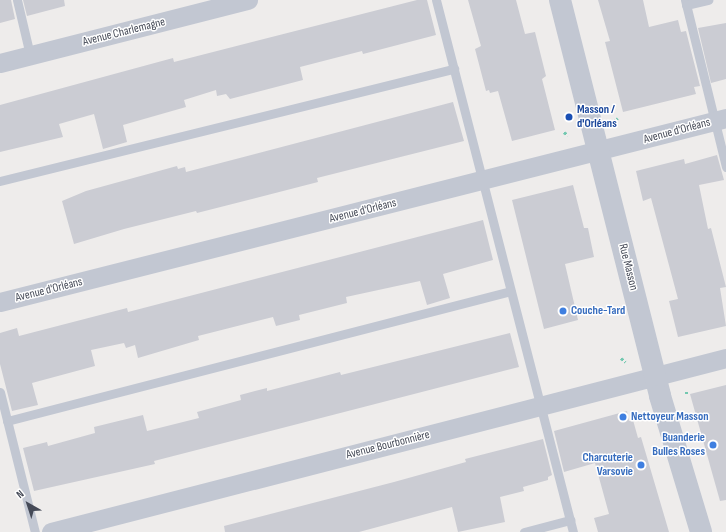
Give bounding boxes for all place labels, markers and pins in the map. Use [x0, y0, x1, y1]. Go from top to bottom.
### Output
place label: Masson / d'Orléans [577, 103, 617, 131]
marker: Masson / d'Orléans [564, 112, 574, 122]
place label: Couche-Tard [571, 304, 625, 318]
marker: Couche-Tard [558, 306, 568, 316]
place label: Nettoyeur Masson [631, 410, 709, 424]
marker: Nettoyeur Masson [618, 412, 628, 422]
place label: Buanderie Bulles Roses [652, 431, 705, 459]
marker: Buanderie Bulles Roses [708, 440, 718, 450]
place label: Charcuterie Varsovie [582, 451, 633, 479]
marker: Charcuterie Varsovie [636, 460, 646, 470]

